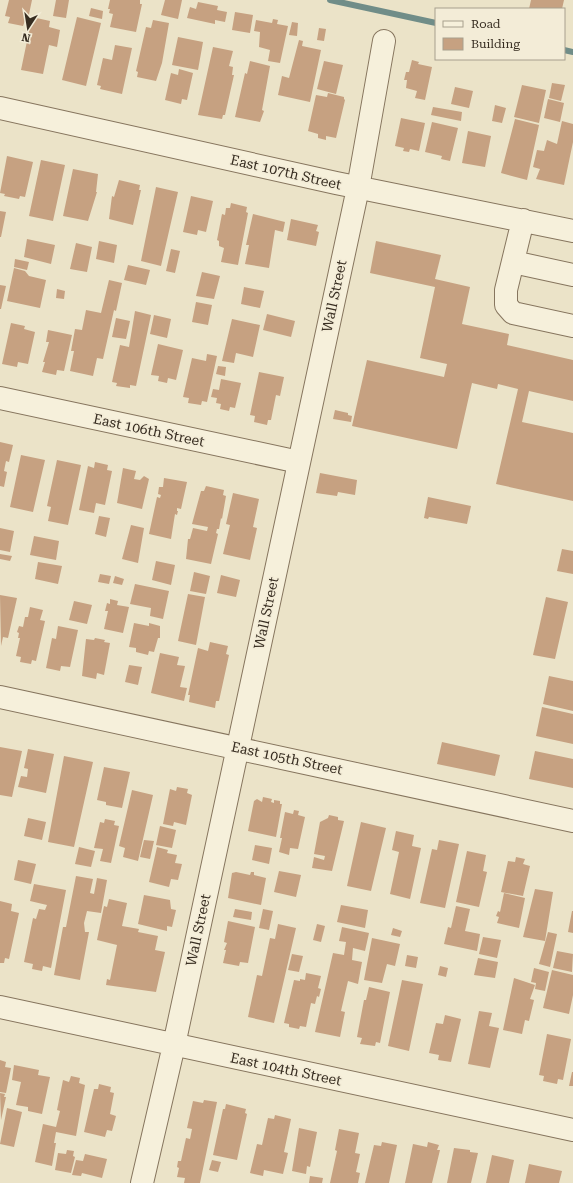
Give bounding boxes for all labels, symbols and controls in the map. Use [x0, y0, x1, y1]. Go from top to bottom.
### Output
north arrow [8, 8, 48, 48]
legend [435, 8, 565, 60]
text: Road [471, 17, 501, 31]
text: N [20, 30, 32, 45]
text: Building [471, 37, 520, 51]
street label: East 107th Street [229, 151, 343, 193]
street label: Wall Street [319, 258, 349, 334]
street label: East 106th Street [92, 410, 206, 450]
street label: Wall Street [251, 575, 281, 651]
street label: East 105th Street [230, 738, 344, 778]
street label: Wall Street [183, 892, 213, 968]
street label: East 104th Street [229, 1049, 343, 1089]

